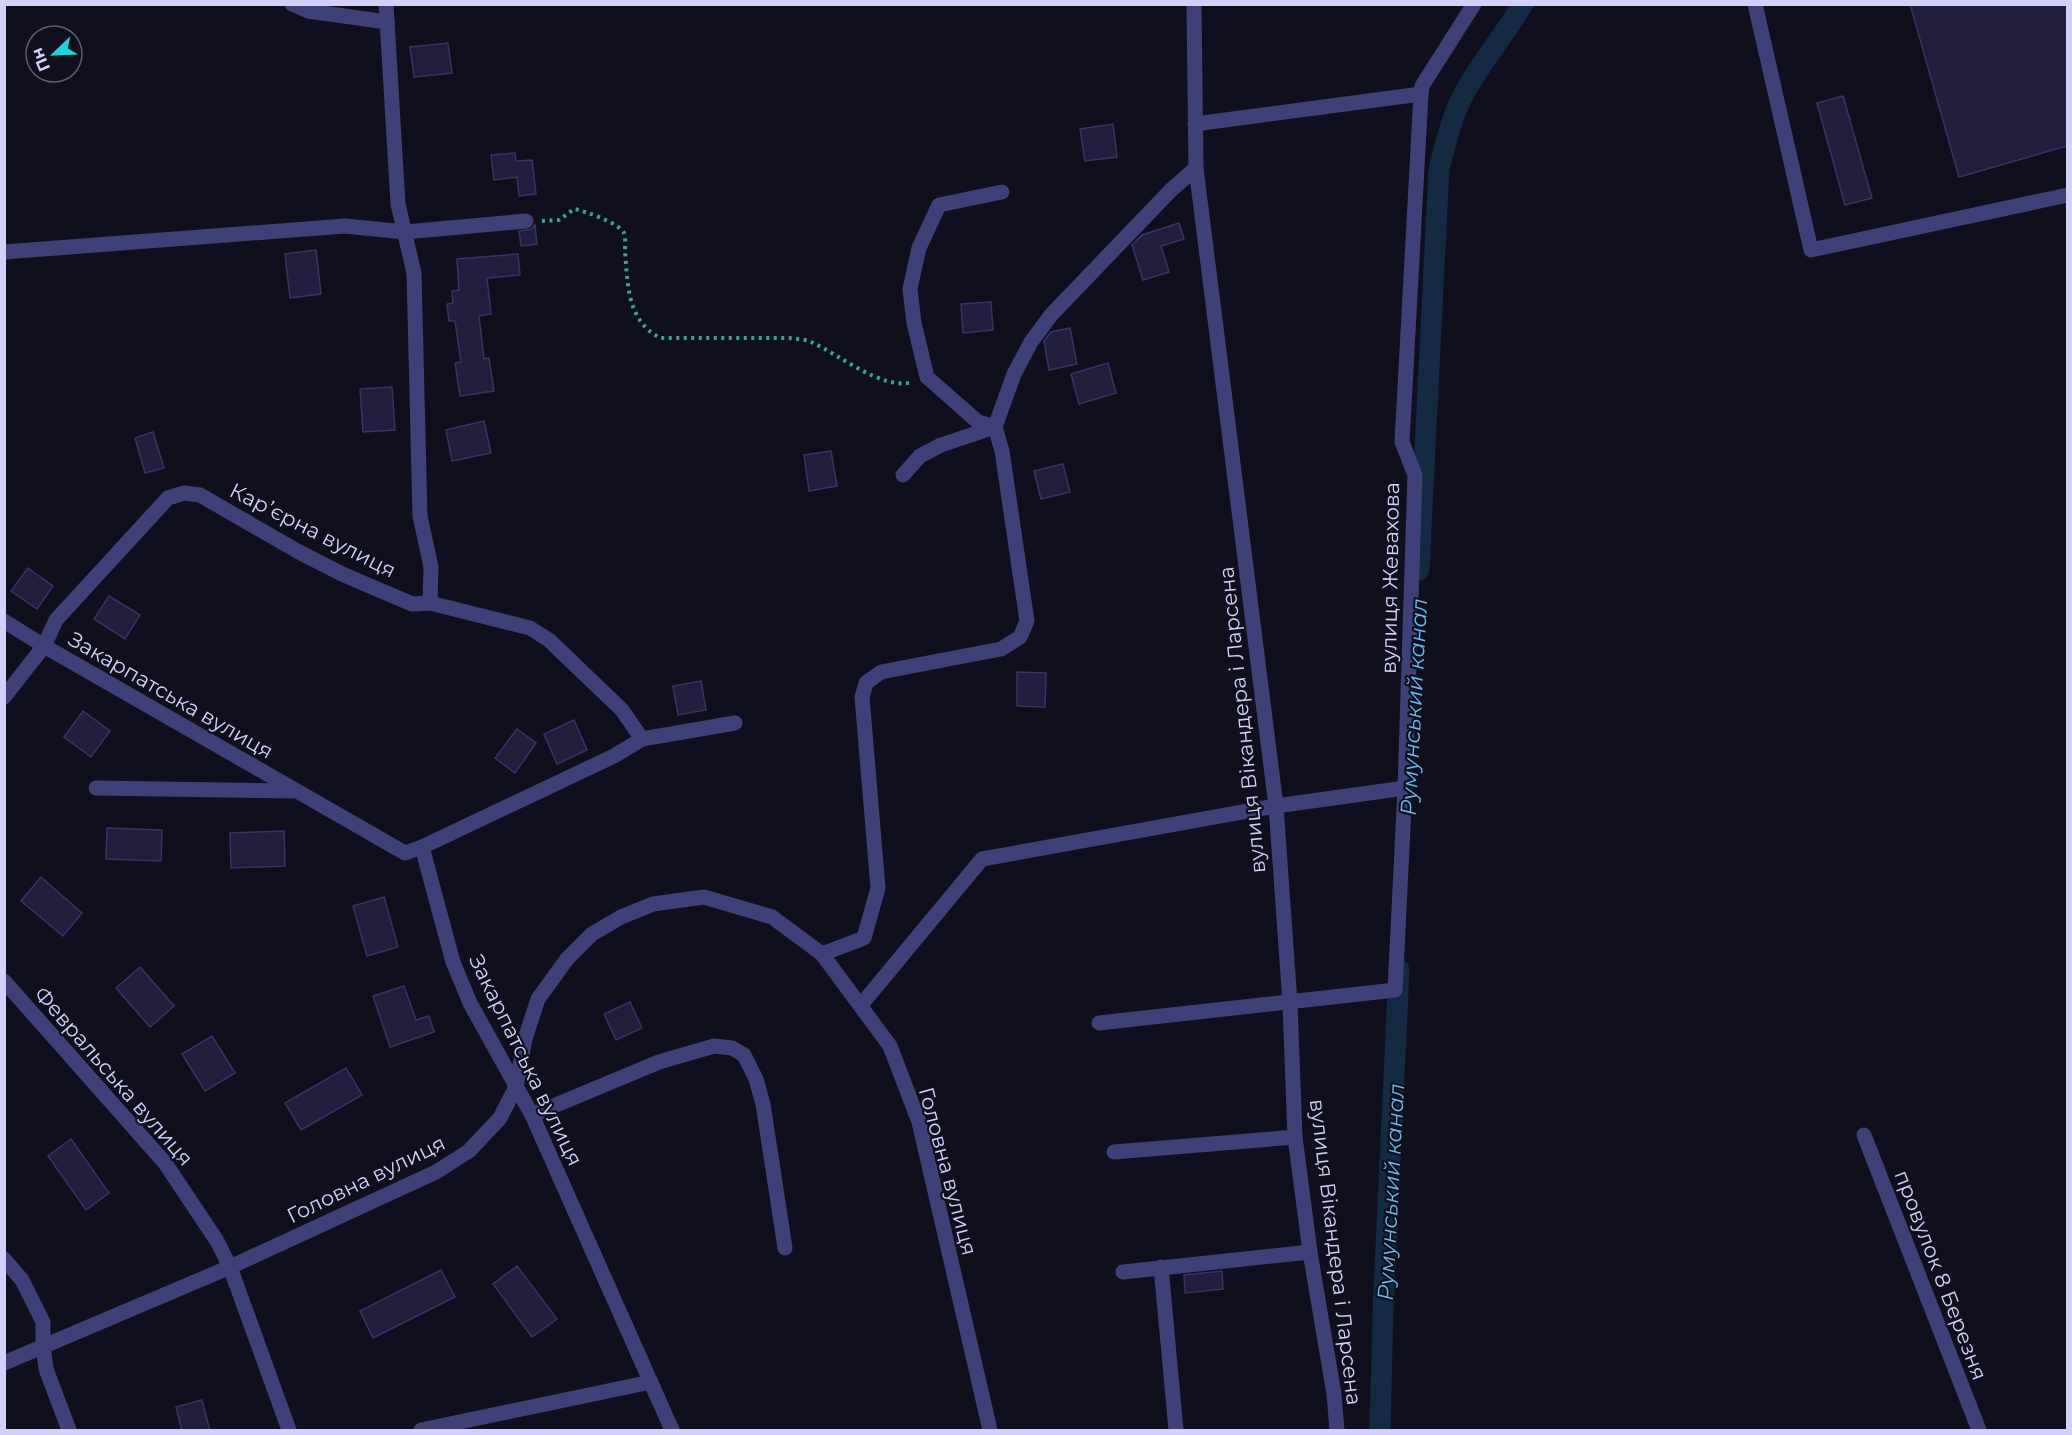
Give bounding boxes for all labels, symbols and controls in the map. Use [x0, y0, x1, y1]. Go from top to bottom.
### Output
north arrow [24, 24, 84, 84]
text: Пн [27, 45, 54, 74]
street label: Карʼєрна вулиця [226, 477, 400, 583]
street label: вулиця Жевахова [1376, 482, 1404, 674]
street label: вулиця Вікандера і Ларсена [1213, 565, 1271, 875]
water label: Румунський канал [1395, 598, 1433, 816]
street label: Закарпатська вулиця [64, 626, 278, 764]
street label: Закарпатська вулиця [464, 950, 588, 1170]
street label: Февральська вулиця [29, 981, 199, 1171]
water label: Румунський канал [1372, 1083, 1410, 1301]
street label: Головна вулиця [914, 1084, 982, 1258]
street label: вулиця Вікандера і Ларсена [1305, 1097, 1367, 1407]
street label: Головна вулиця [283, 1130, 449, 1228]
street label: провулок 8 Березня [1889, 1166, 1993, 1384]

